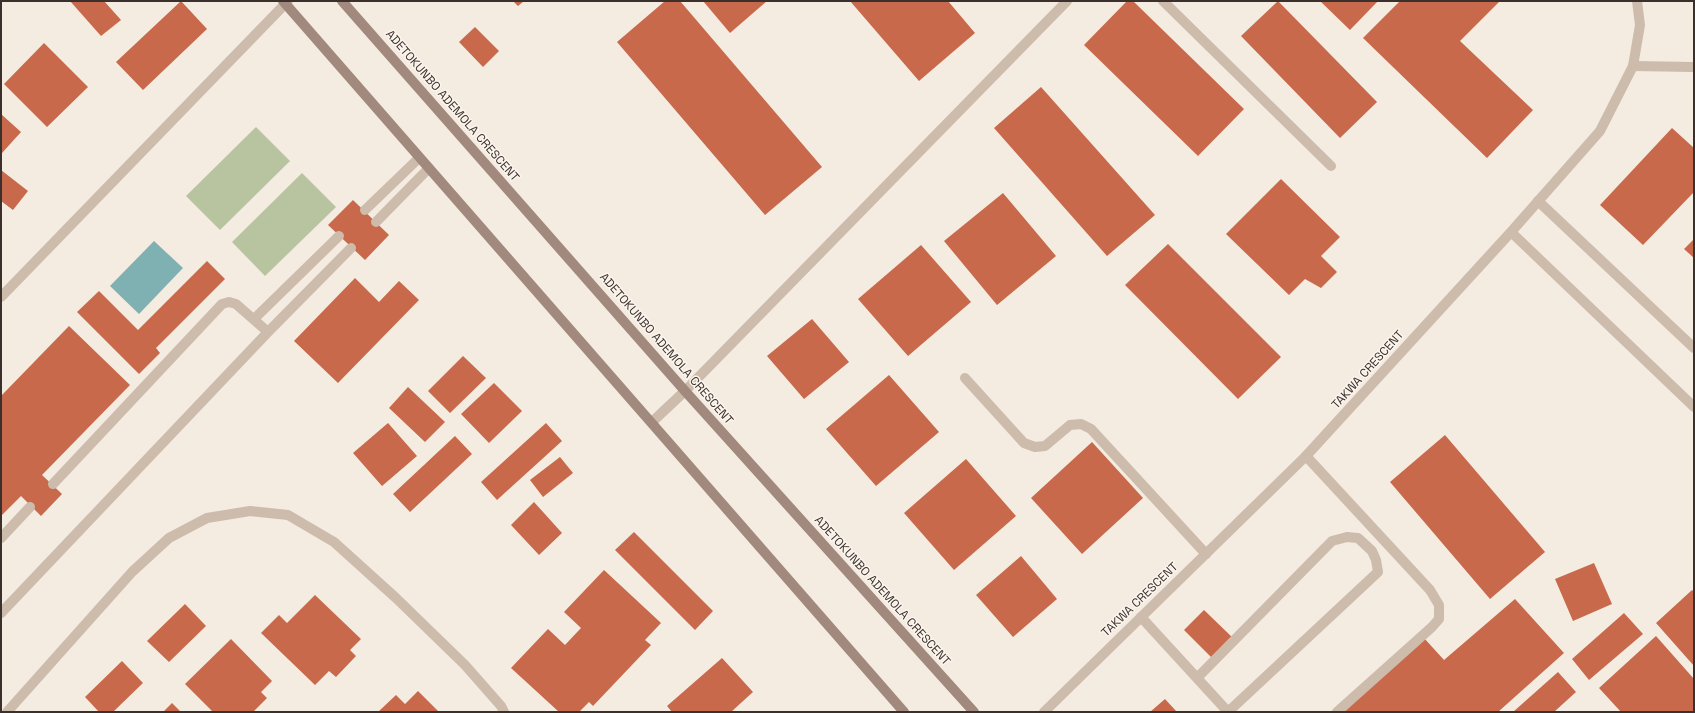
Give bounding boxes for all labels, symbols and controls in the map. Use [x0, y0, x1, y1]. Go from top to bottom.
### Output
street label: ADETOKUNBO ADEMOLA CRESCENT [382, 27, 522, 185]
street label: ADETOKUNBO ADEMOLA CRESCENT [596, 270, 736, 428]
street label: TAKWA CRESCENT [1329, 328, 1407, 412]
street label: ADETOKUNBO ADEMOLA CRESCENT [811, 513, 953, 669]
street label: TAKWA CRESCENT [1099, 560, 1181, 640]

